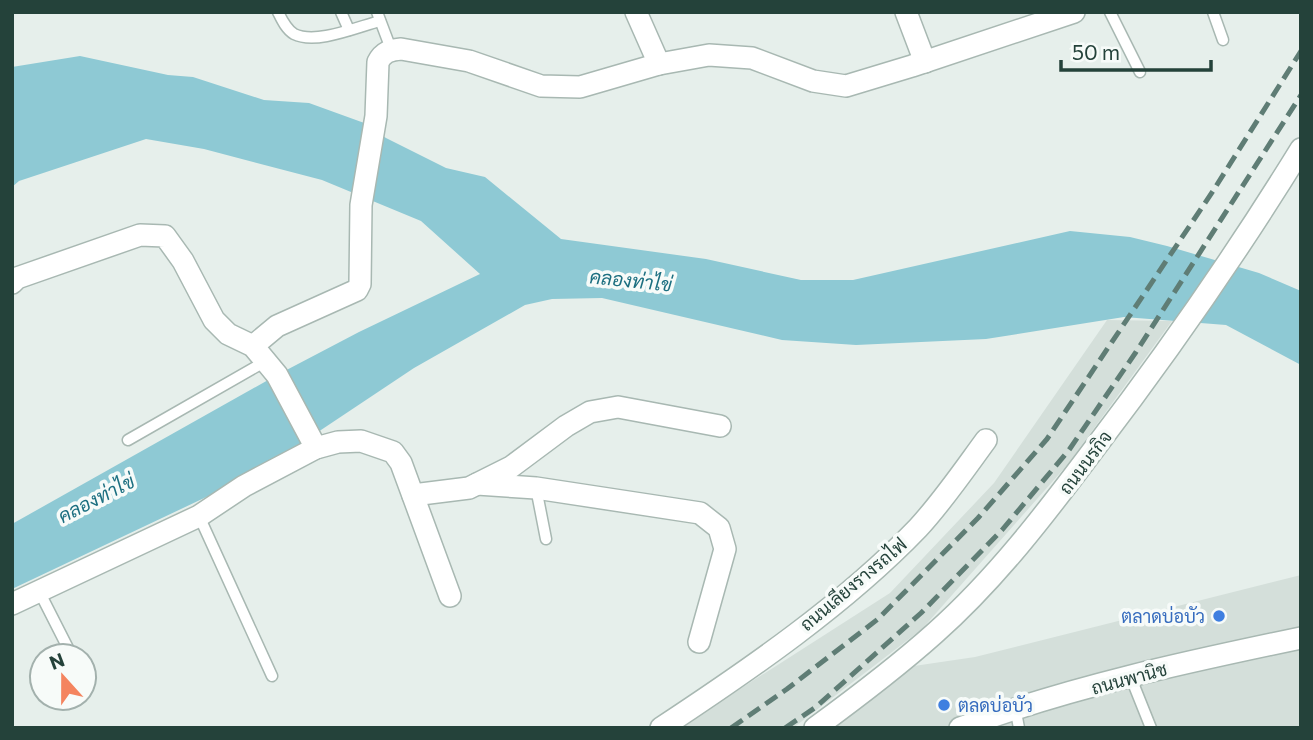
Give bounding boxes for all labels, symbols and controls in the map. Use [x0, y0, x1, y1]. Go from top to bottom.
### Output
scale bar [1061, 28, 1212, 72]
text: 50 m [1072, 39, 1120, 64]
water label: คลองท่าไข่ [589, 264, 674, 296]
street label: ถนนนรกิจ [1054, 426, 1116, 498]
water label: คลองท่าไข่ [54, 469, 139, 527]
street label: ถนนเลียงรางรถไฟ [794, 532, 911, 635]
place label: ตลาดบ่อบัว [1121, 605, 1205, 627]
marker: ตลาดบ่อบัว [1211, 608, 1227, 624]
north arrow [28, 642, 98, 712]
text: N [46, 647, 68, 674]
street label: ถนนพานิช [1089, 657, 1169, 699]
place label: ตลดบ่อบัว [958, 694, 1033, 716]
marker: ตลดบ่อบัว [936, 697, 952, 713]

